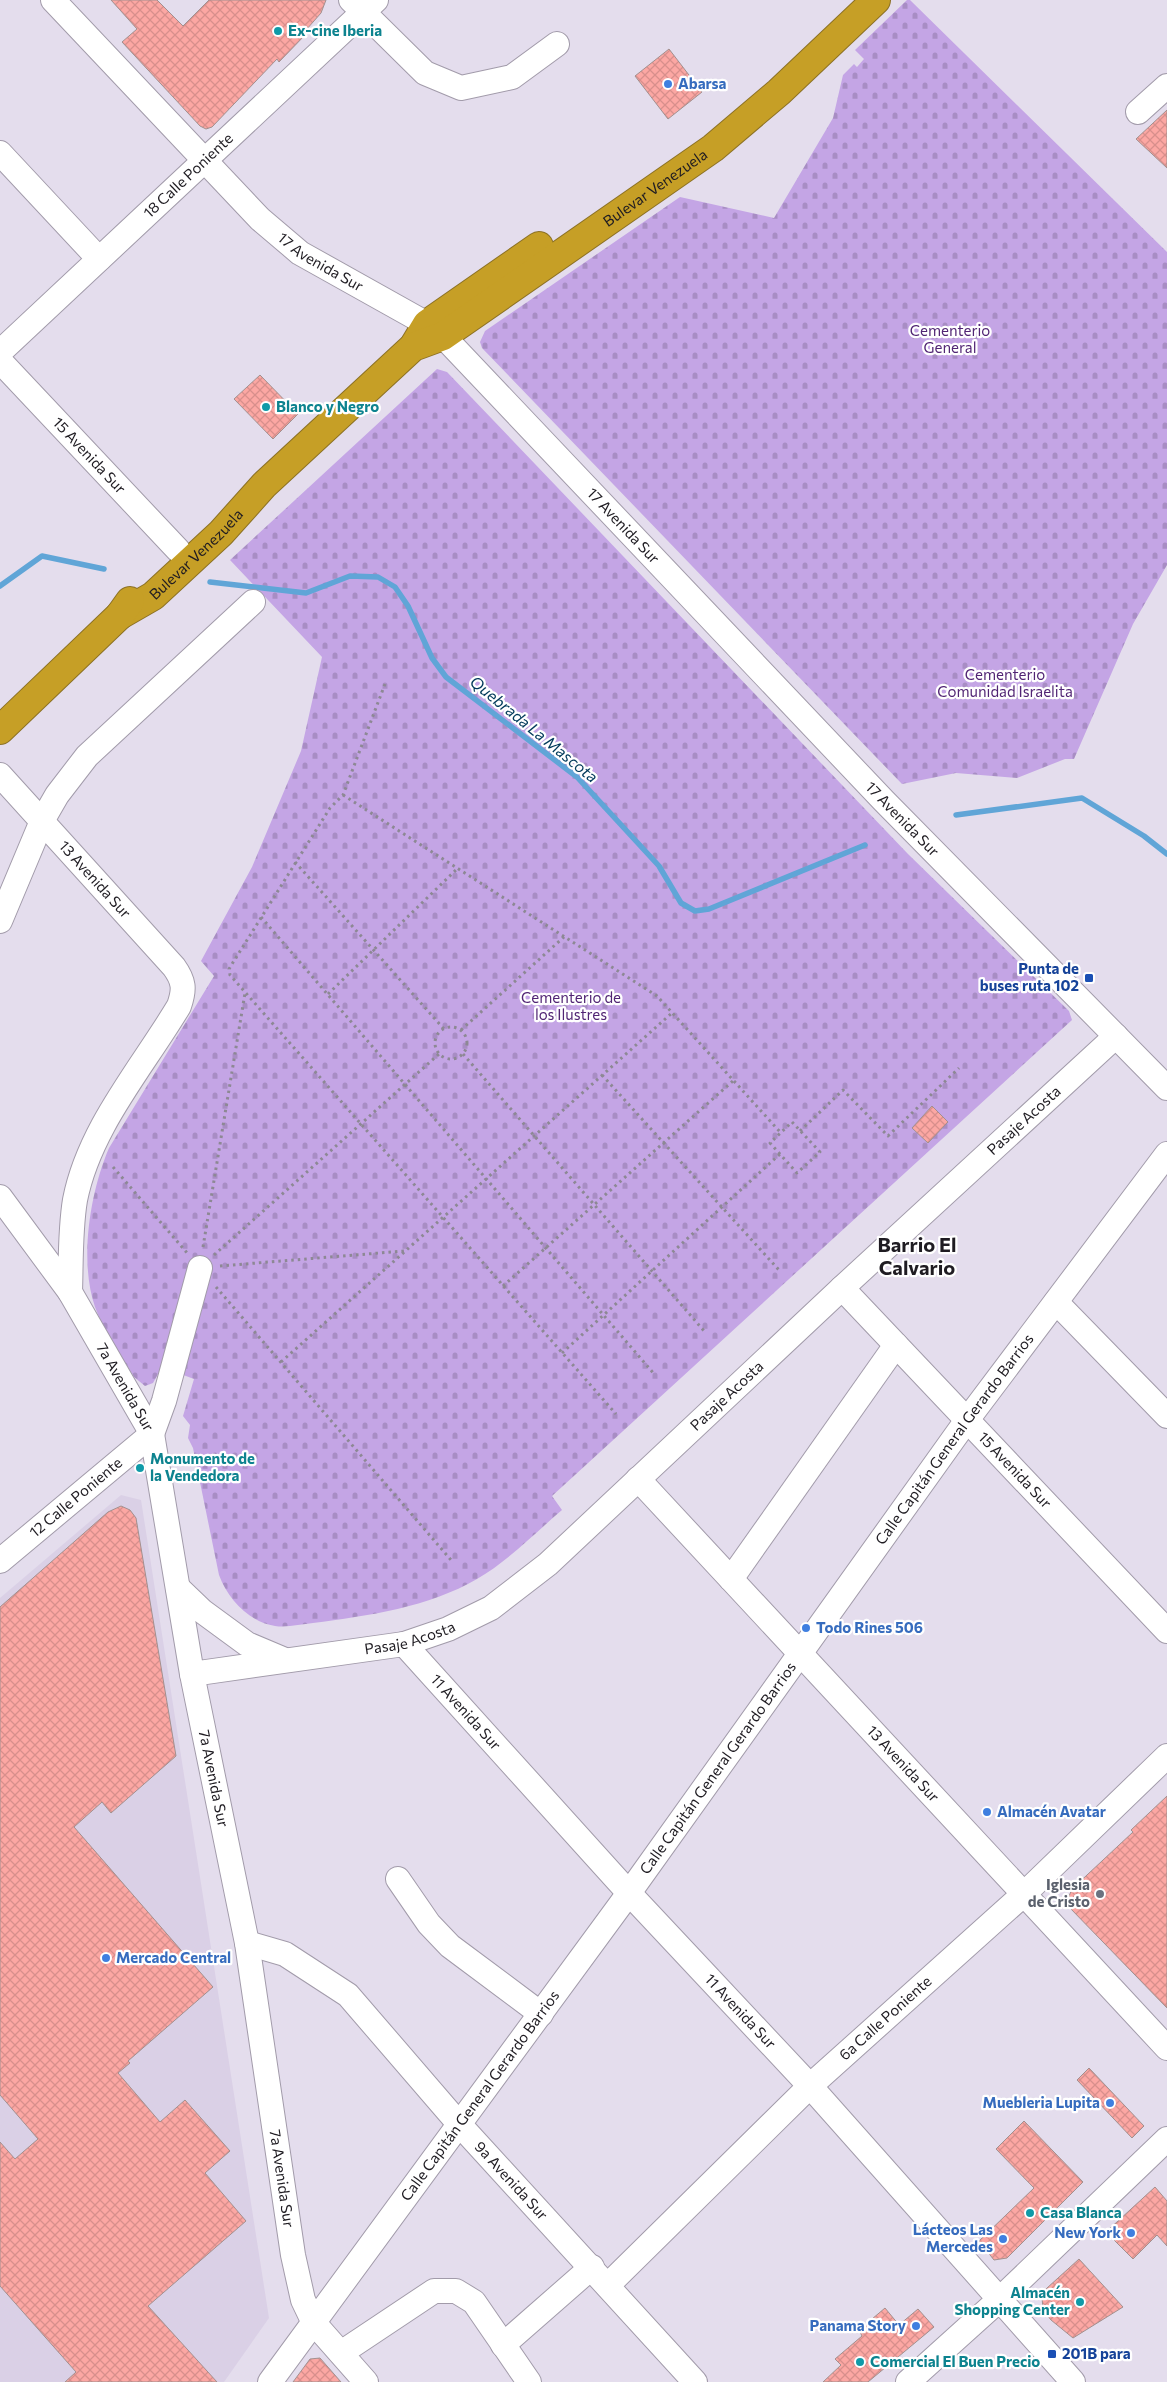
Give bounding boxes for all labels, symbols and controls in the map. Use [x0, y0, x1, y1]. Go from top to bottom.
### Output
place label: Ex-cine Iberia [288, 21, 382, 39]
marker: Ex-cine Iberia [272, 25, 284, 37]
place label: Abarsa [678, 74, 727, 92]
marker: Abarsa [662, 78, 674, 90]
street label: 18 Calle Poniente [139, 129, 236, 221]
street label: Bulevar Venezuela [599, 145, 710, 230]
street label: 17 Avenida Sur [275, 228, 367, 295]
park label: Cementerio General [910, 321, 990, 356]
place label: Blanco y Negro [276, 397, 379, 415]
marker: Blanco y Negro [260, 401, 272, 413]
street label: 15 Avenida Sur [50, 413, 130, 497]
street label: 17 Avenida Sur [584, 484, 664, 567]
street label: Bulevar Venezuela [145, 505, 246, 603]
park label: Cementerio Comunidad Israelita [937, 665, 1073, 700]
water label: Quebrada La Mascota [467, 671, 602, 786]
street label: 17 Avenida Sur [862, 777, 943, 860]
street label: 13 Avenida Sur [56, 836, 135, 921]
place label: Punta de buses ruta 102 [980, 959, 1079, 994]
marker: Punta de buses ruta 102 [1083, 972, 1095, 984]
park label: Cementerio de los Ilustres [521, 988, 621, 1023]
street label: Pasaje Acosta [983, 1082, 1064, 1158]
district label: Barrio El Calvario [878, 1232, 957, 1279]
street label: Calle Capitán General Gerardo Barrios [871, 1330, 1037, 1548]
street label: 7a Avenida Sur [93, 1340, 158, 1434]
street label: Pasaje Acosta [686, 1357, 767, 1434]
street label: 15 Avenida Sur [975, 1428, 1056, 1511]
place label: Monumento de la Vendedora [150, 1449, 255, 1484]
street label: 12 Calle Poniente [25, 1453, 125, 1541]
marker: Monumento de la Vendedora [134, 1462, 146, 1474]
street label: Pasaje Acosta [363, 1617, 458, 1658]
place label: Todo Rines 506 [816, 1618, 923, 1636]
marker: Todo Rines 506 [800, 1622, 812, 1634]
street label: Calle Capitán General Gerardo Barrios [635, 1658, 799, 1877]
street label: 11 Avenida Sur [428, 1670, 505, 1753]
street label: 13 Avenida Sur [864, 1721, 944, 1805]
street label: 7a Avenida Sur [196, 1728, 233, 1828]
place label: Almacén Avatar [997, 1802, 1106, 1820]
marker: Almacén Avatar [981, 1806, 993, 1818]
place label: Iglesia de Cristo [1028, 1875, 1090, 1910]
marker: Iglesia de Cristo [1094, 1888, 1106, 1900]
place label: Mercado Central [116, 1948, 231, 1966]
marker: Mercado Central [100, 1952, 112, 1964]
street label: 11 Avenida Sur [701, 1970, 780, 2052]
street label: 6a Calle Poniente [835, 1972, 935, 2063]
street label: Calle Capitán General Gerardo Barrios [396, 1986, 563, 2204]
place label: Muebleria Lupita [983, 2093, 1100, 2111]
marker: Muebleria Lupita [1104, 2097, 1116, 2109]
street label: 7a Avenida Sur [267, 2128, 299, 2229]
street label: 9a Avenida Sur [471, 2137, 552, 2223]
place label: Casa Blanca [1040, 2203, 1122, 2221]
marker: Casa Blanca [1024, 2207, 1036, 2219]
place label: Lácteos Las Mercedes [913, 2220, 993, 2255]
place label: New York [1054, 2223, 1121, 2241]
marker: New York [1125, 2227, 1137, 2239]
marker: Lácteos Las Mercedes [997, 2233, 1009, 2245]
place label: Almacén Shopping Center [954, 2283, 1070, 2318]
marker: Almacén Shopping Center [1074, 2296, 1086, 2308]
place label: Panama Story [809, 2316, 907, 2334]
marker: Panama Story [910, 2320, 922, 2332]
place label: 201B para [1062, 2344, 1131, 2362]
marker: 201B para [1046, 2348, 1058, 2360]
place label: Comercial El Buen Precio [870, 2352, 1040, 2370]
marker: Comercial El Buen Precio [854, 2356, 866, 2368]

